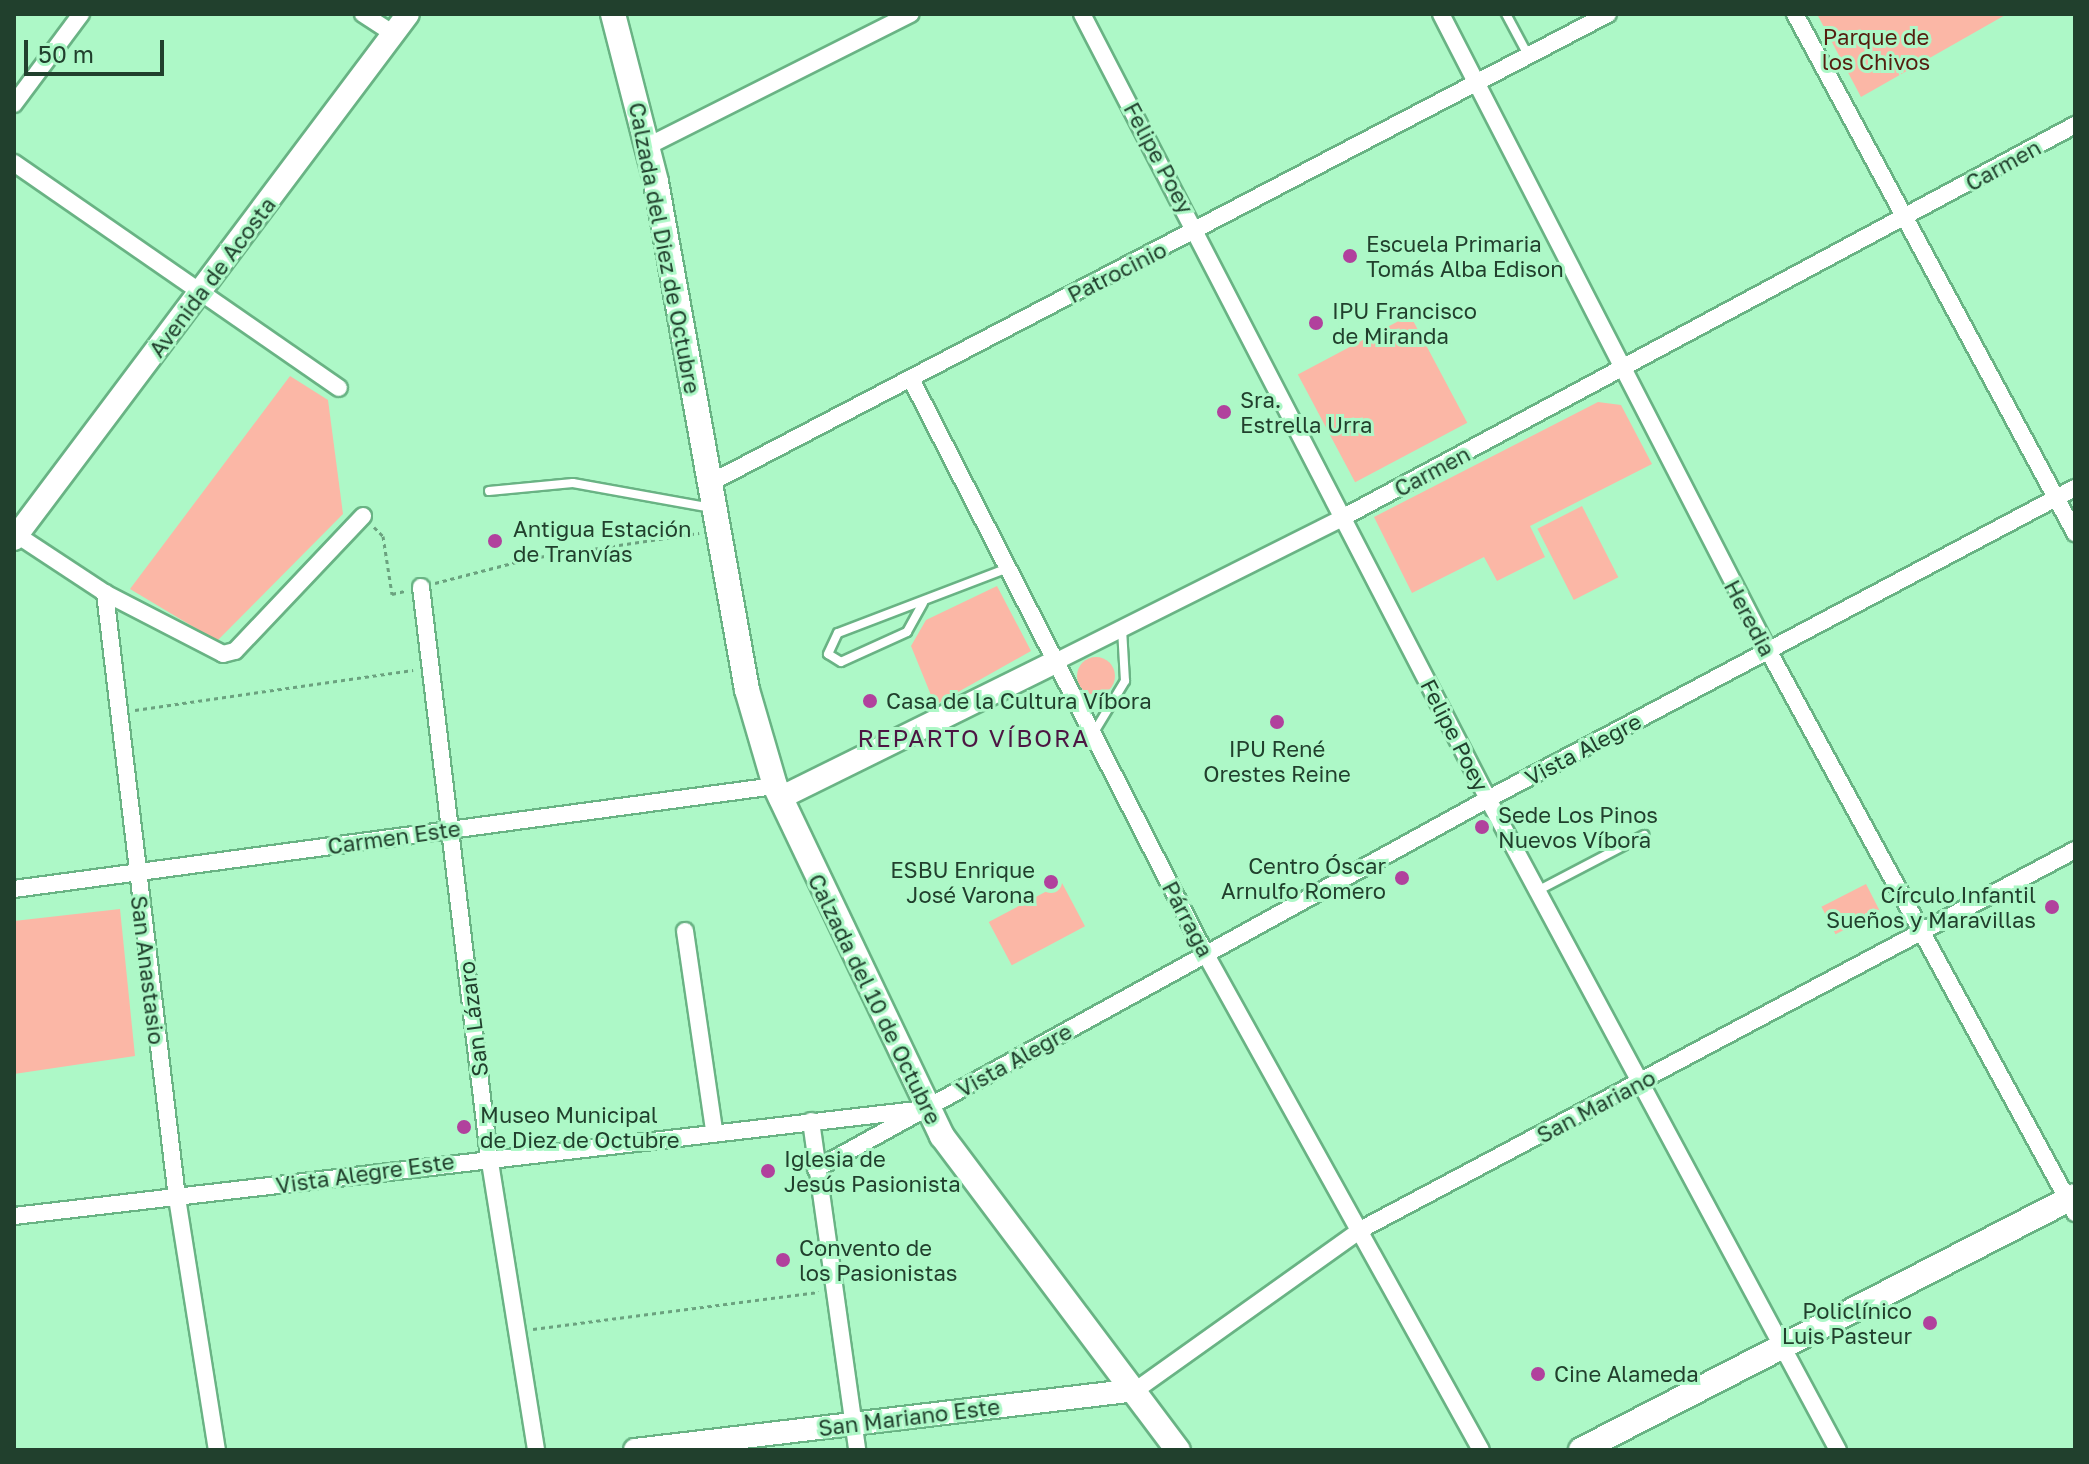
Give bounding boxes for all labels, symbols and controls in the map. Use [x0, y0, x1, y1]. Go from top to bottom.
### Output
park label: Parque de los Chivos [1822, 23, 1930, 74]
scale bar [28, 24, 168, 74]
text: 50 m [38, 39, 94, 68]
street label: Felipe Poey [1119, 98, 1199, 218]
street label: Calzada del Diez de Octubre [624, 100, 706, 396]
street label: Carmen [1961, 134, 2045, 196]
street label: Avenida de Acosta [143, 192, 281, 362]
place label: Escuela Primaria Tomás Alba Edison [1366, 230, 1564, 282]
street label: Patrocinio [1063, 236, 1171, 308]
marker: Escuela Primaria Tomás Alba Edison [1341, 247, 1359, 265]
place label: IPU Francisco de Miranda [1332, 297, 1477, 348]
marker: IPU Francisco de Miranda [1307, 314, 1325, 332]
place label: Sra. Estrella Urra [1240, 386, 1372, 438]
marker: Sra. Estrella Urra [1215, 403, 1233, 421]
street label: Carmen [1390, 440, 1474, 502]
place label: Antigua Estación de Tranvías [513, 515, 691, 566]
marker: Antigua Estación de Tranvías [484, 530, 506, 552]
street label: Heredia [1719, 575, 1781, 661]
street label: Felipe Poey [1415, 674, 1495, 796]
place label: Casa de la Cultura Víbora [886, 688, 1152, 714]
marker: Casa de la Cultura Víbora [861, 692, 879, 710]
street label: Vista Alegre [1520, 707, 1646, 791]
marker: IPU René Orestes Reine [1268, 713, 1286, 731]
district label: REPARTO VÍBORA [858, 724, 1090, 752]
place label: IPU René Orestes Reine [1203, 735, 1351, 786]
place label: Sede Los Pinos Nuevos Víbora [1498, 801, 1658, 852]
street label: Carmen Este [326, 815, 462, 859]
marker: Sede Los Pinos Nuevos Víbora [1473, 818, 1491, 836]
place label: Centro Óscar Arnulfo Romero [1221, 852, 1386, 904]
place label: ESBU Enrique José Varona [890, 856, 1035, 908]
marker: Centro Óscar Arnulfo Romero [1393, 869, 1411, 887]
street label: Calzada del 10 de Octubre [803, 870, 947, 1128]
marker: ESBU Enrique José Varona [1042, 873, 1060, 891]
street label: Párraga [1157, 877, 1219, 961]
place label: Círculo Infantil Sueños y Maravillas [1826, 881, 2036, 932]
street label: San Anastasio [126, 894, 170, 1046]
marker: Círculo Infantil Sueños y Maravillas [2043, 898, 2061, 916]
street label: San Lázaro [453, 960, 493, 1078]
street label: Vista Alegre [952, 1018, 1076, 1102]
street label: San Mariano [1532, 1064, 1660, 1148]
place label: Museo Municipal de Diez de Octubre [480, 1101, 679, 1152]
marker: Museo Municipal de Diez de Octubre [455, 1118, 473, 1136]
place label: Iglesia de Jesús Pasionista [784, 1145, 961, 1196]
street label: Vista Alegre Este [274, 1147, 456, 1199]
marker: Iglesia de Jesús Pasionista [759, 1162, 777, 1180]
place label: Convento de los Pasionistas [799, 1234, 958, 1286]
marker: Convento de los Pasionistas [774, 1251, 792, 1269]
place label: Policlínico Luis Pasteur [1782, 1297, 1912, 1348]
marker: Policlínico Luis Pasteur [1919, 1312, 1941, 1334]
place label: Cine Alameda [1554, 1361, 1699, 1387]
marker: Cine Alameda [1529, 1365, 1547, 1383]
street label: San Mariano Este [817, 1393, 1001, 1441]

